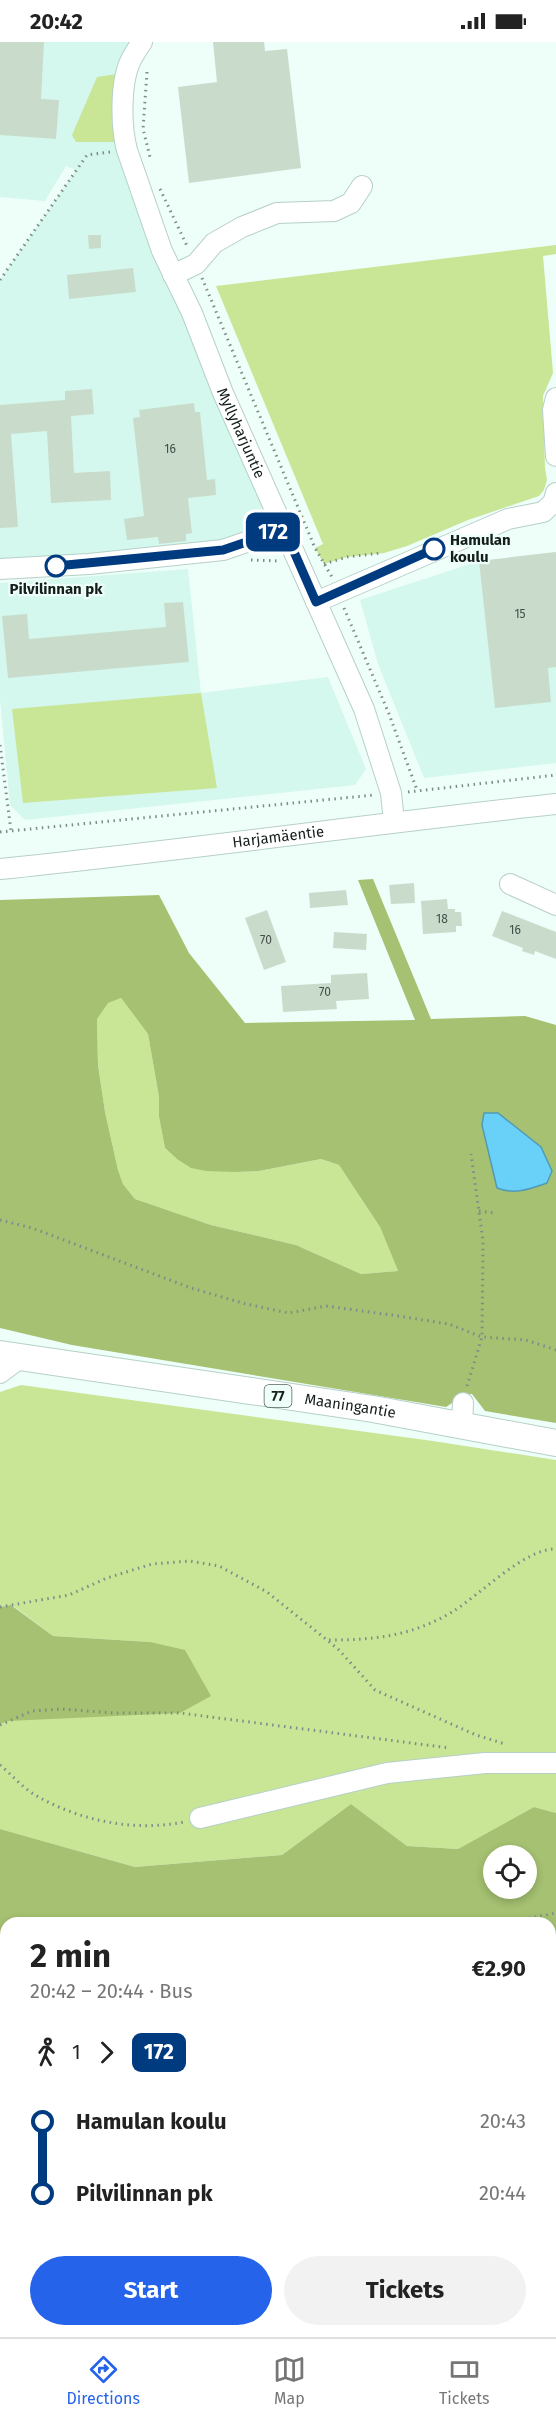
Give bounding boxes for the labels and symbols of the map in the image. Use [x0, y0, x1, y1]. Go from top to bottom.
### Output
street label: Myllyharjuntie [213, 385, 269, 481]
house number: 16 [164, 442, 176, 456]
line badge: 172 [238, 512, 308, 552]
place label: Hamulan koulu [450, 531, 511, 566]
marker: Hamulan koulu [423, 538, 445, 560]
marker: Pilvilinnan pk [45, 555, 67, 577]
place label: Pilvilinnan pk [9, 580, 103, 598]
house number: 15 [514, 607, 526, 621]
street label: Harjamäentie [231, 822, 325, 851]
house number: 18 [436, 912, 448, 926]
house number: 16 [509, 923, 521, 937]
house number: 70 [260, 933, 272, 947]
house number: 70 [319, 985, 331, 999]
road number: 77 [264, 1385, 292, 1407]
street label: Maaningantie [303, 1390, 397, 1422]

